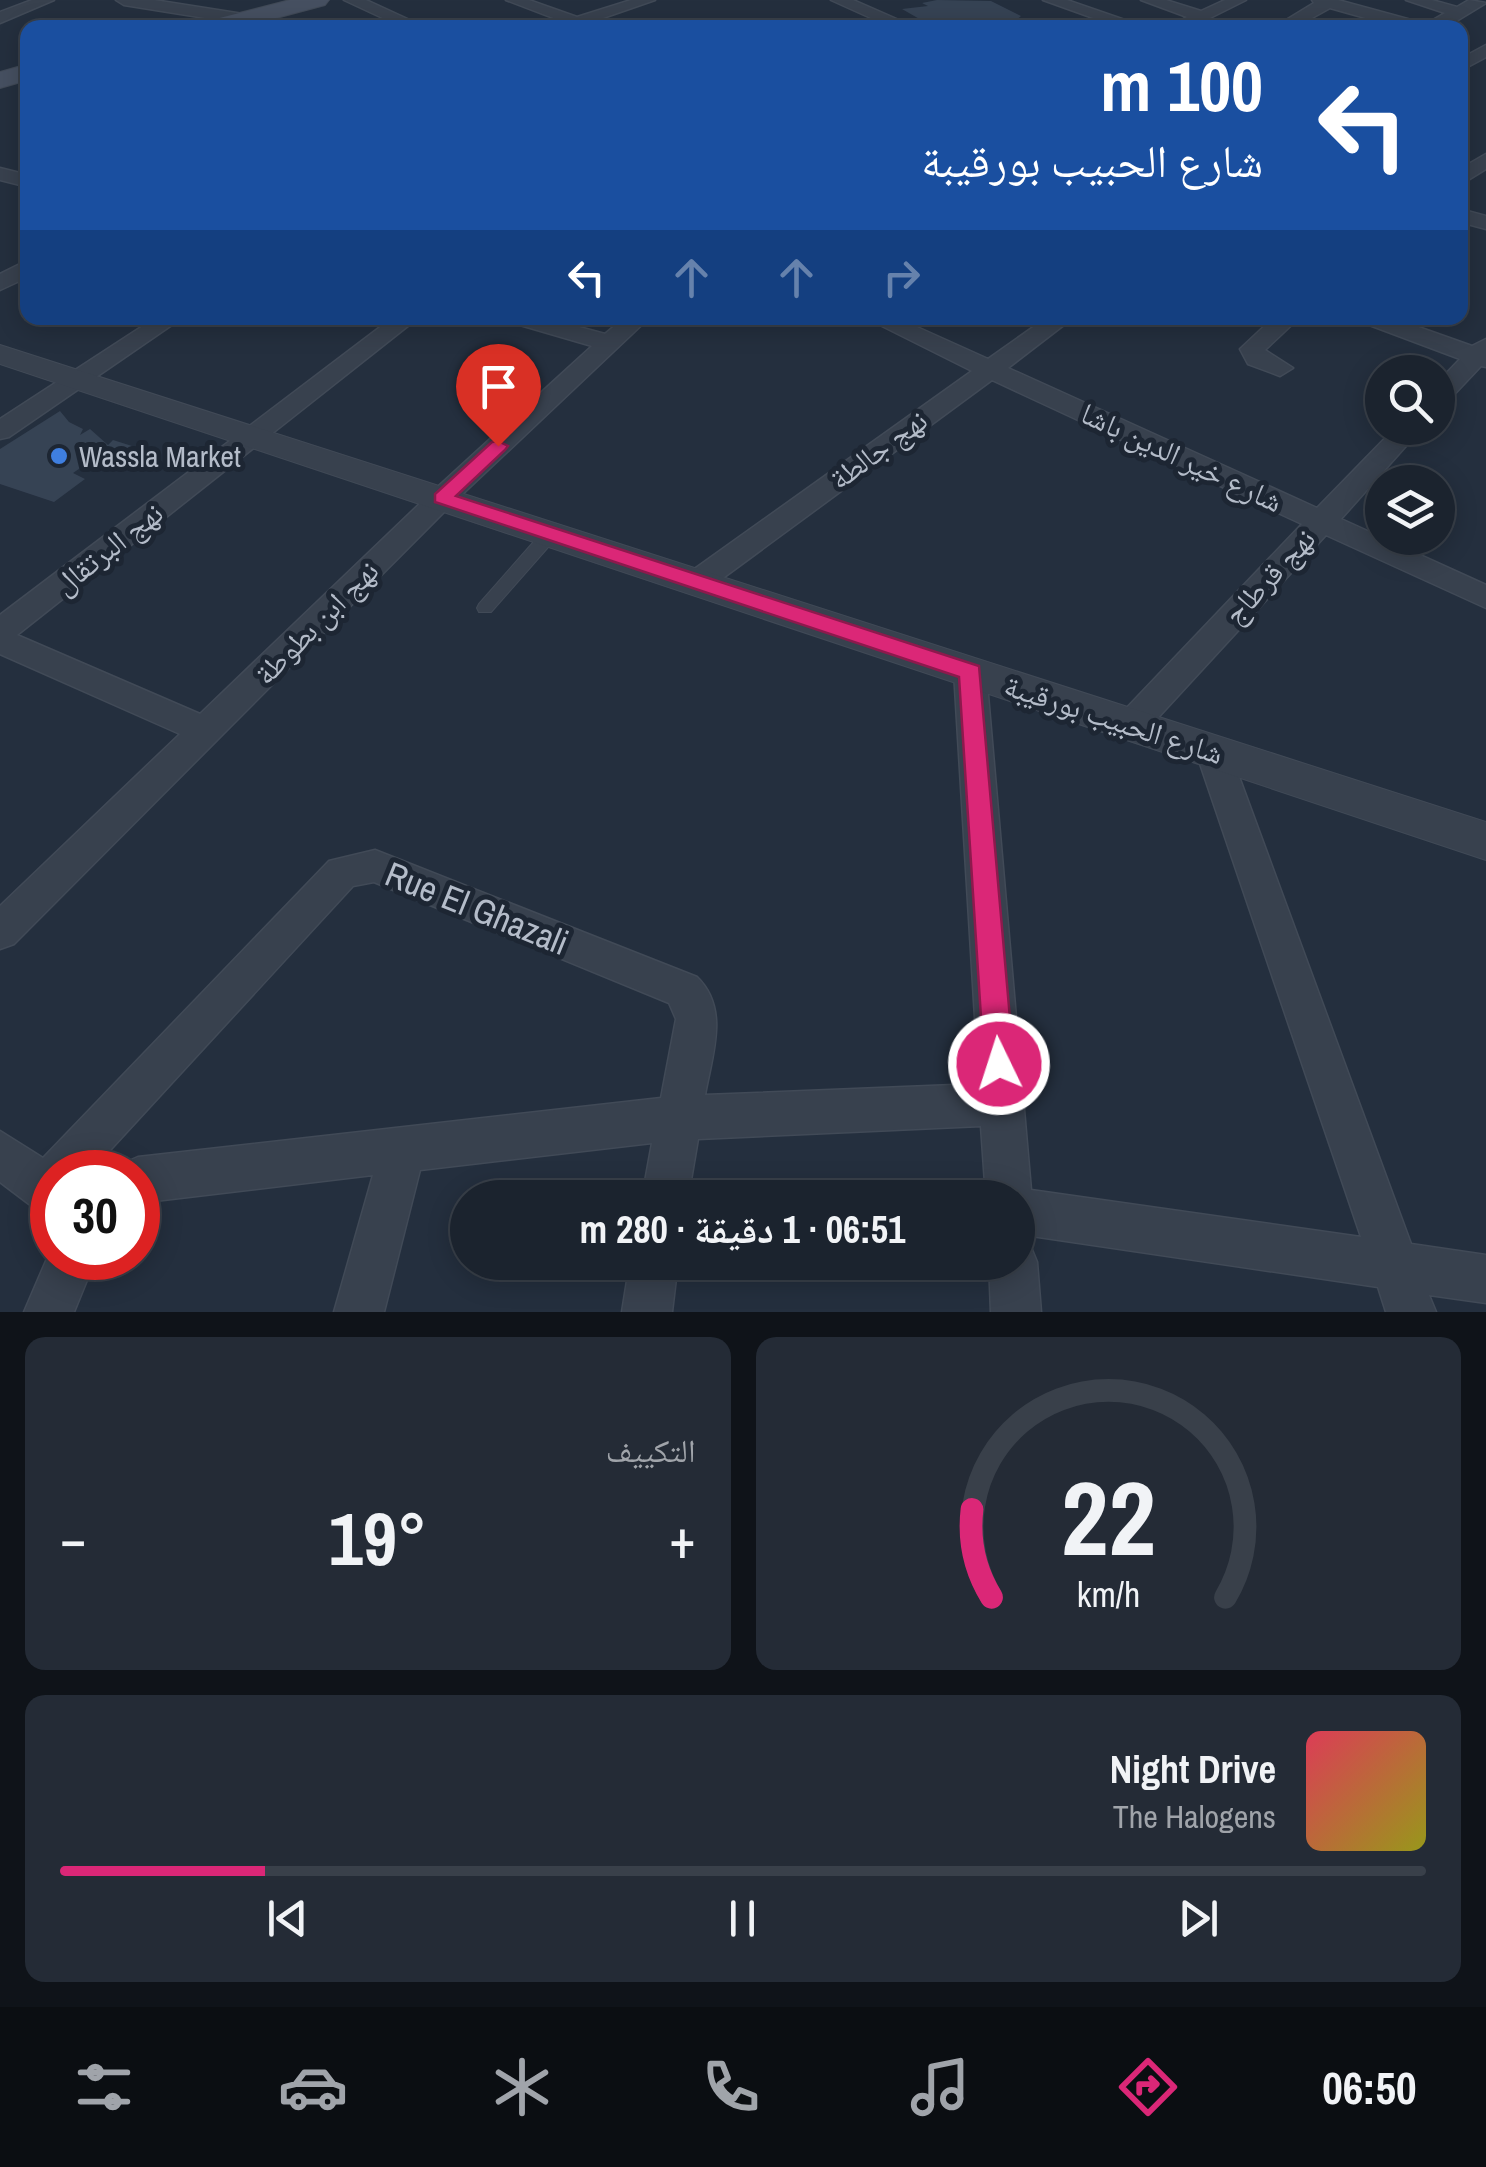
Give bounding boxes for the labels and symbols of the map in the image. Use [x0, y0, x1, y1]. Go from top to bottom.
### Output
pin [456, 344, 541, 447]
street label: شارع خير الدين باشا [1075, 393, 1289, 521]
street label: نهج جالطة [821, 400, 935, 498]
place label: Wassla Market [79, 436, 241, 476]
marker: Wassla Market [48, 445, 70, 467]
street label: نهج البرتقال [45, 493, 171, 603]
street label: نهج قرطاج [1214, 519, 1324, 633]
street label: نهج ابن بطوطة [245, 551, 387, 693]
street label: شارع الحبيب بورقيبة [999, 665, 1229, 773]
street label: Rue El Ghazali [379, 850, 575, 966]
position arrow [947, 1012, 1051, 1116]
speed limit sign: 30 [30, 1150, 160, 1280]

